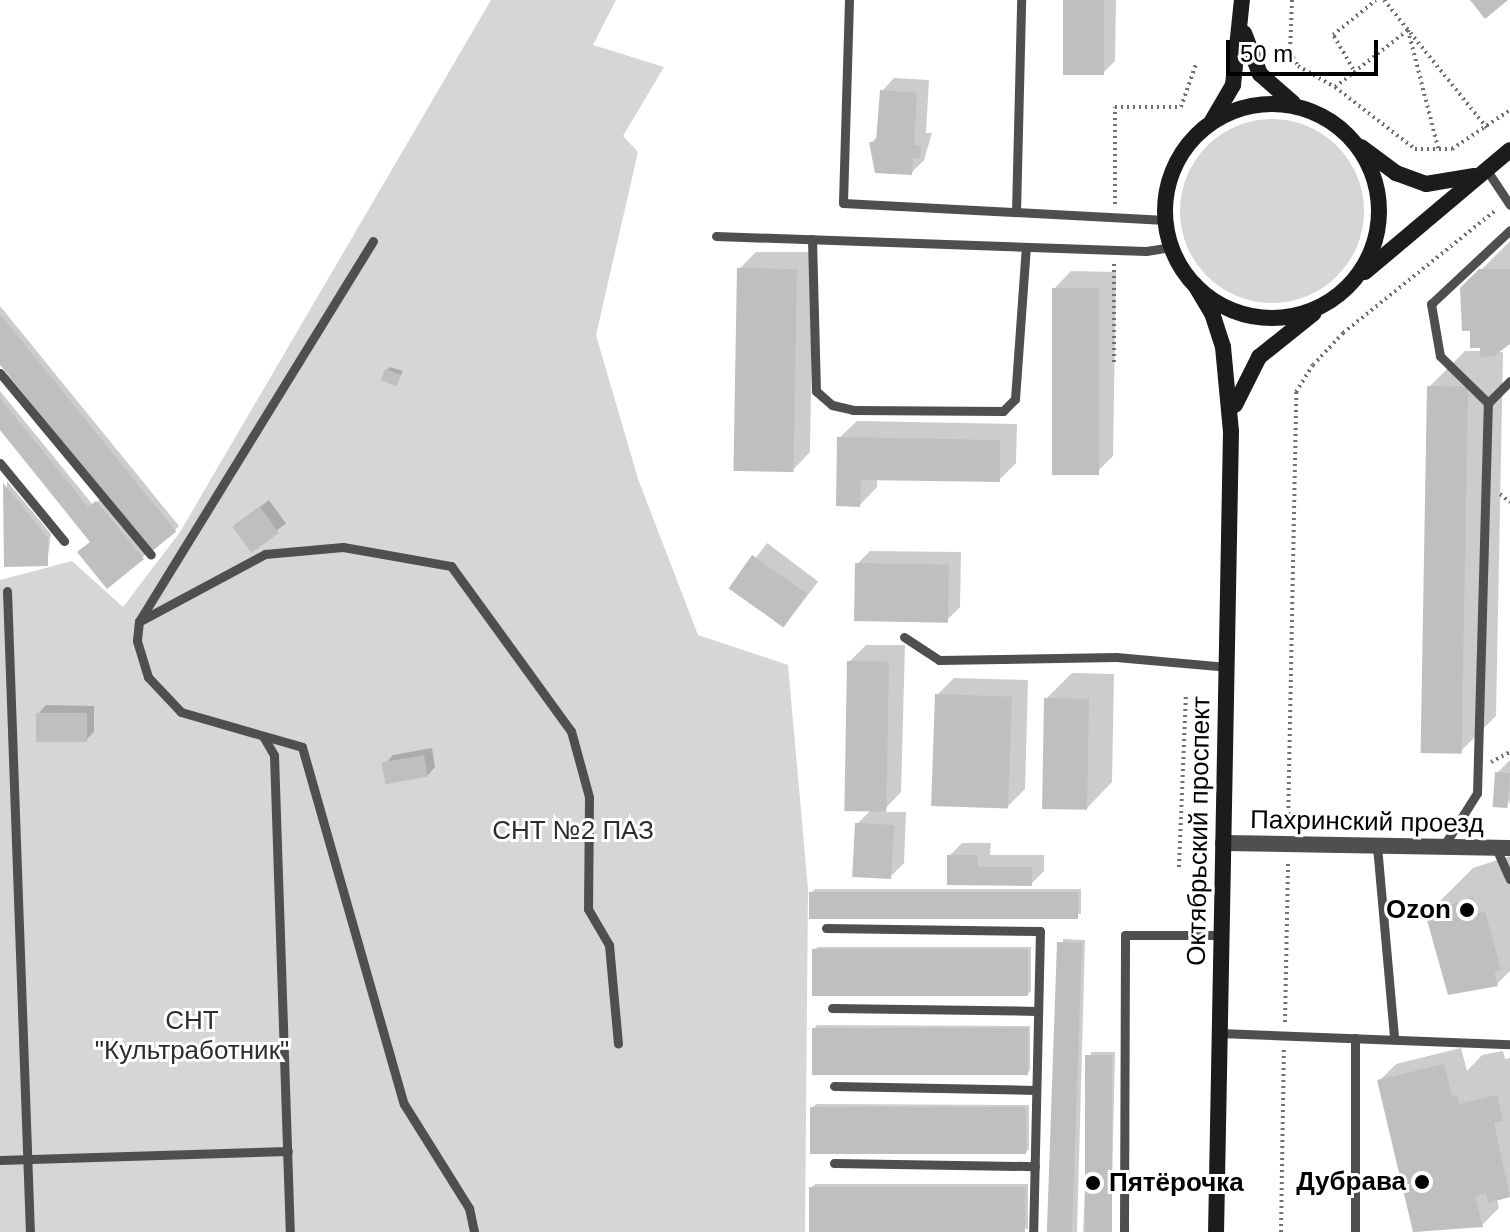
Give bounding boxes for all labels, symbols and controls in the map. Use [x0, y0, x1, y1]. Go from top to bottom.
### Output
scale bar [1230, 24, 1382, 74]
text: 50 m [1240, 40, 1293, 67]
street label: Октябрьский проспект [1181, 696, 1217, 966]
street label: Пахринский проезд [1250, 804, 1484, 840]
park label: СНТ №2 ПАЗ [492, 815, 654, 847]
place label: Ozon [1386, 894, 1451, 926]
marker: Ozon [1458, 901, 1476, 919]
park label: СНТ "Культработник" [95, 1005, 289, 1066]
place label: Дубрава [1296, 1166, 1406, 1198]
place label: Пятёрочка [1109, 1167, 1244, 1199]
marker: Дубрава [1413, 1173, 1431, 1191]
marker: Пятёрочка [1084, 1174, 1102, 1192]

